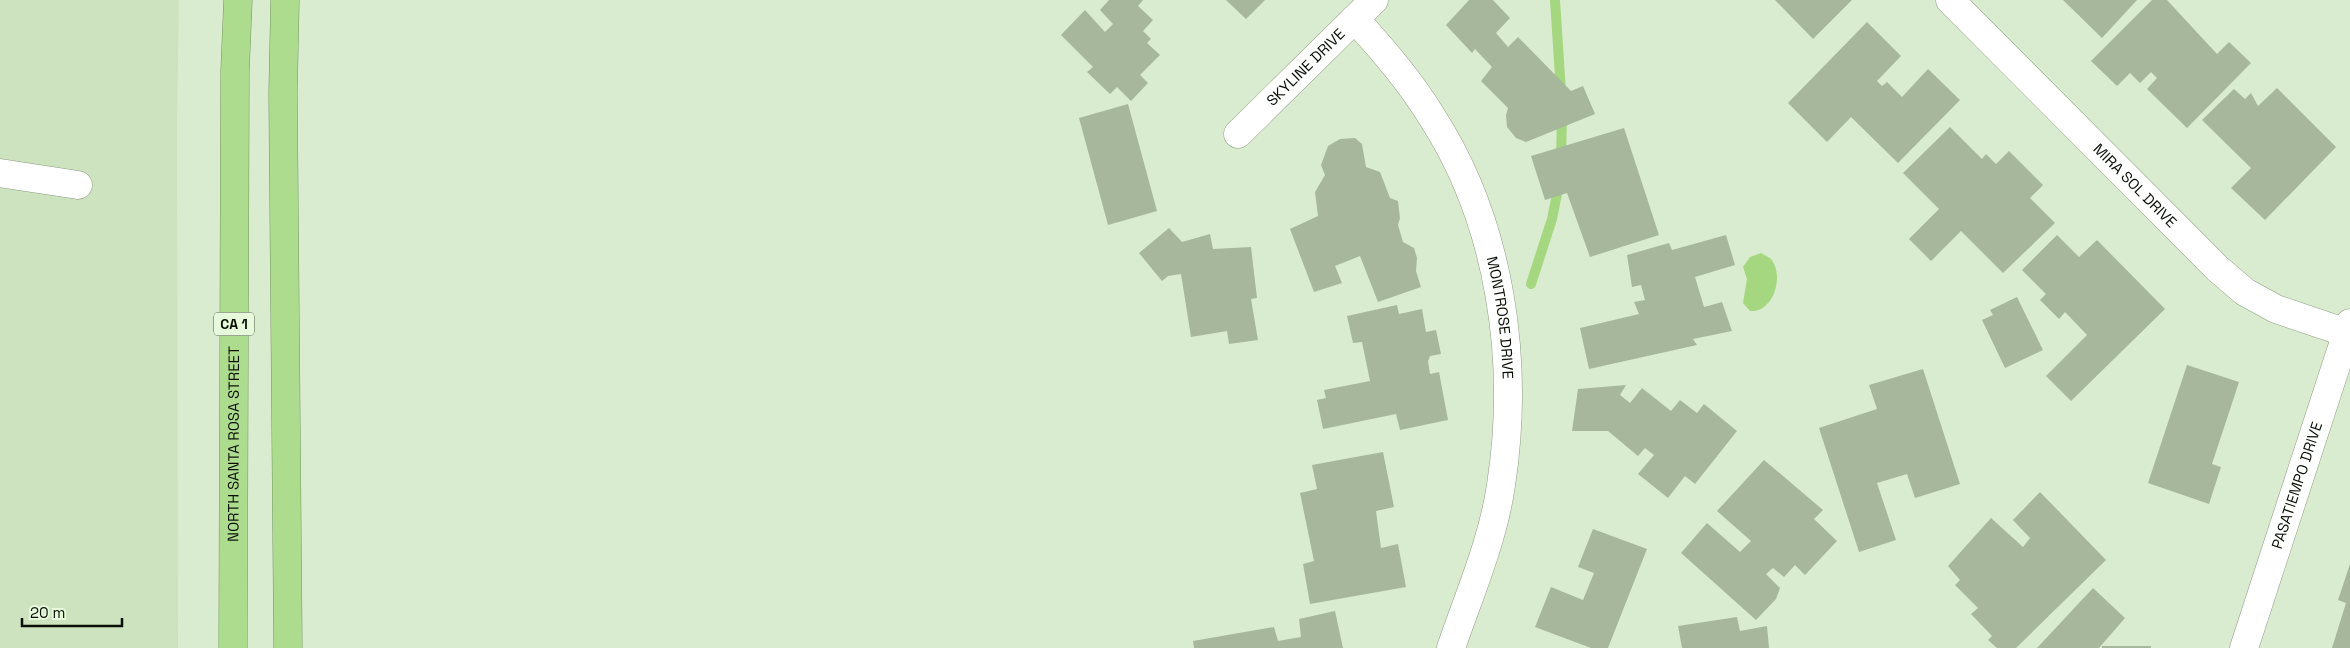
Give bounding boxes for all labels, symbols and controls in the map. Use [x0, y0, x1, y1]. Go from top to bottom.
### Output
street label: SKYLINE DRIVE [1262, 24, 1348, 110]
street label: MIRA SOL DRIVE [2089, 139, 2181, 231]
street label: MONTROSE DRIVE [1483, 254, 1518, 379]
road number: CA 1 [214, 312, 254, 336]
street label: NORTH SANTA ROSA STREET [223, 346, 243, 542]
street label: PASATIEMPO DRIVE [2267, 419, 2326, 551]
scale bar [22, 596, 122, 628]
text: 20 m [30, 603, 65, 622]

